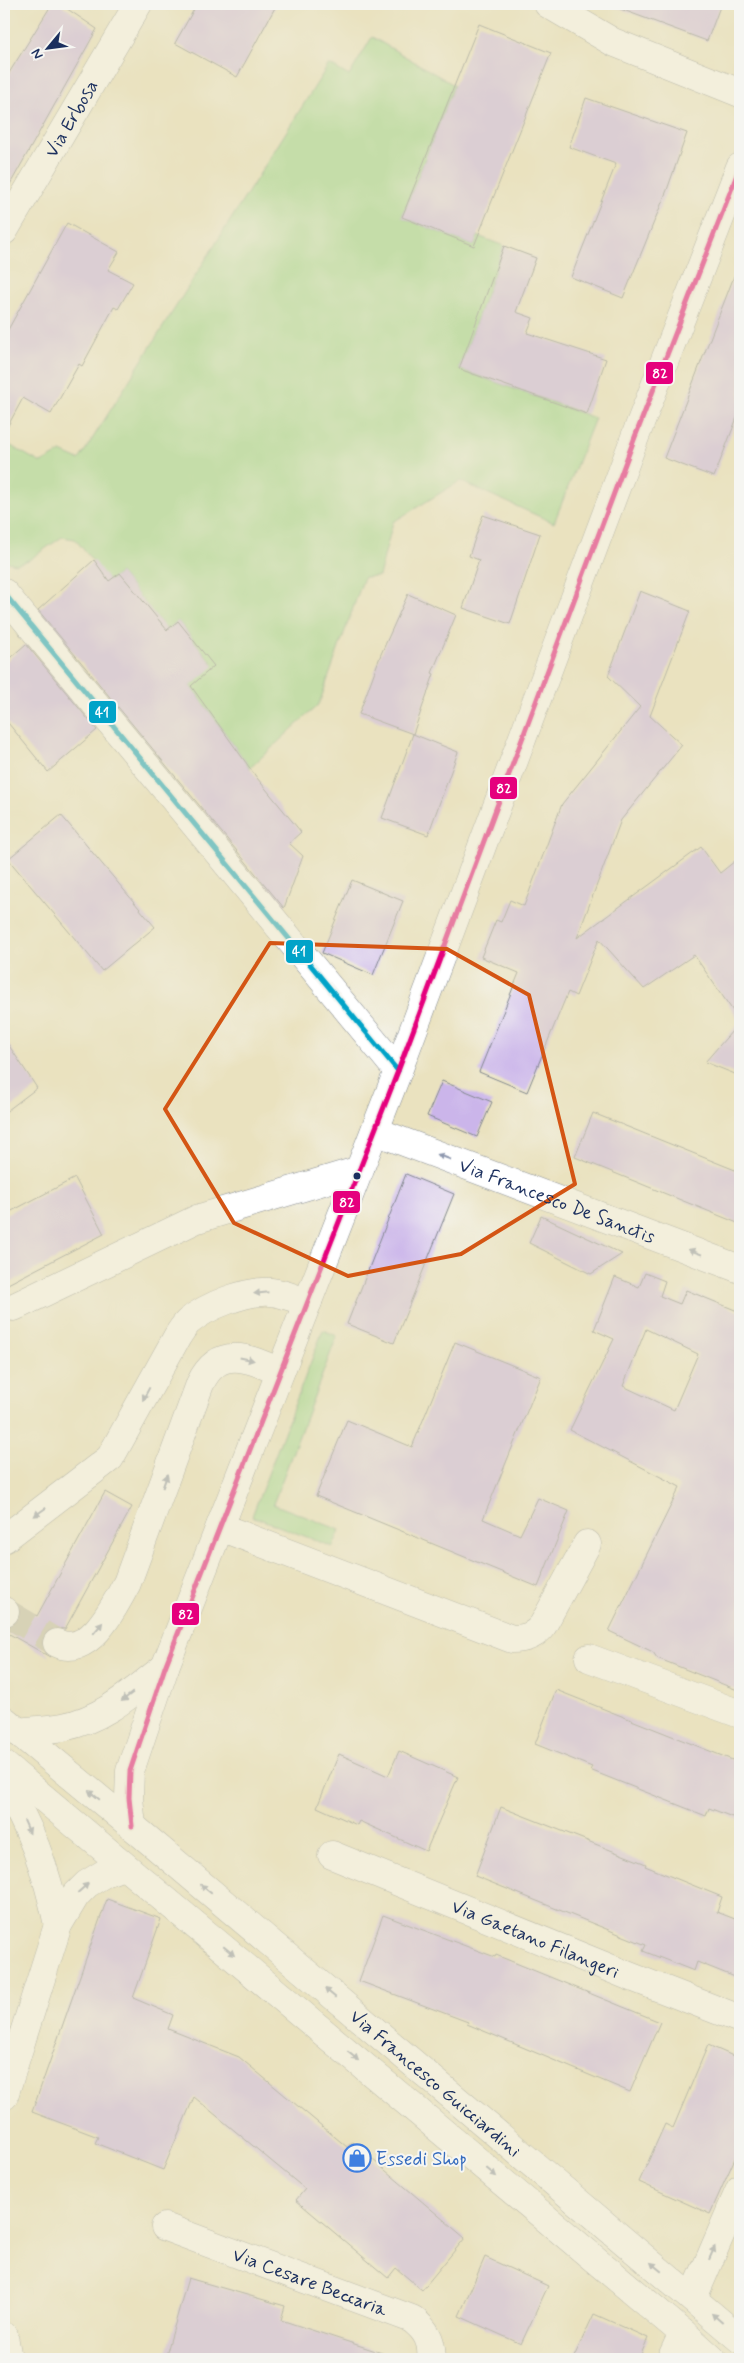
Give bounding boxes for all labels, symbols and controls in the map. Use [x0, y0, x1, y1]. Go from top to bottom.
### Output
north arrow [22, 22, 72, 72]
text: N [27, 45, 48, 62]
street label: Via Erbosa [39, 75, 105, 162]
line badge: 82 [645, 361, 674, 385]
text: 82 [652, 365, 668, 383]
line badge: 41 [88, 700, 117, 724]
text: 41 [95, 704, 109, 722]
line badge: 82 [489, 776, 518, 800]
text: 82 [496, 780, 512, 798]
line badge: 41 [285, 939, 314, 964]
text: 41 [292, 943, 306, 961]
one-way arrow [437, 1153, 452, 1160]
street label: Via Francesco De Sanctis [455, 1153, 659, 1250]
unlabelled marker [352, 1171, 362, 1181]
line badge: 82 [332, 1190, 361, 1214]
text: 82 [339, 1194, 355, 1212]
one-way arrow [687, 1248, 702, 1255]
one-way arrow [252, 1289, 268, 1297]
one-way arrow [239, 1355, 254, 1363]
one-way arrow [142, 1386, 150, 1401]
one-way arrow [161, 1473, 169, 1488]
one-way arrow [33, 1507, 46, 1517]
line badge: 82 [171, 1602, 200, 1626]
text: 82 [178, 1606, 194, 1624]
one-way arrow [92, 1622, 103, 1635]
one-way arrow [121, 1691, 134, 1702]
one-way arrow [88, 1789, 101, 1800]
one-way arrow [24, 1820, 32, 1834]
one-way arrow [77, 1882, 89, 1894]
one-way arrow [200, 1883, 213, 1894]
street label: Via Gaetano Filangeri [448, 1894, 623, 1985]
one-way arrow [222, 1946, 235, 1957]
one-way arrow [324, 1988, 337, 1999]
street label: Via Francesco Guicciardini [344, 2004, 526, 2163]
one-way arrow [347, 2050, 360, 2061]
shop icon: Essedi Shop [342, 2143, 372, 2173]
place label: Essedi Shop [376, 2147, 467, 2172]
one-way arrow [484, 2166, 497, 2177]
street label: Via Cesare Beccaria [229, 2242, 391, 2323]
one-way arrow [709, 2246, 717, 2260]
one-way arrow [649, 2261, 662, 2272]
one-way arrow [710, 2313, 723, 2324]

